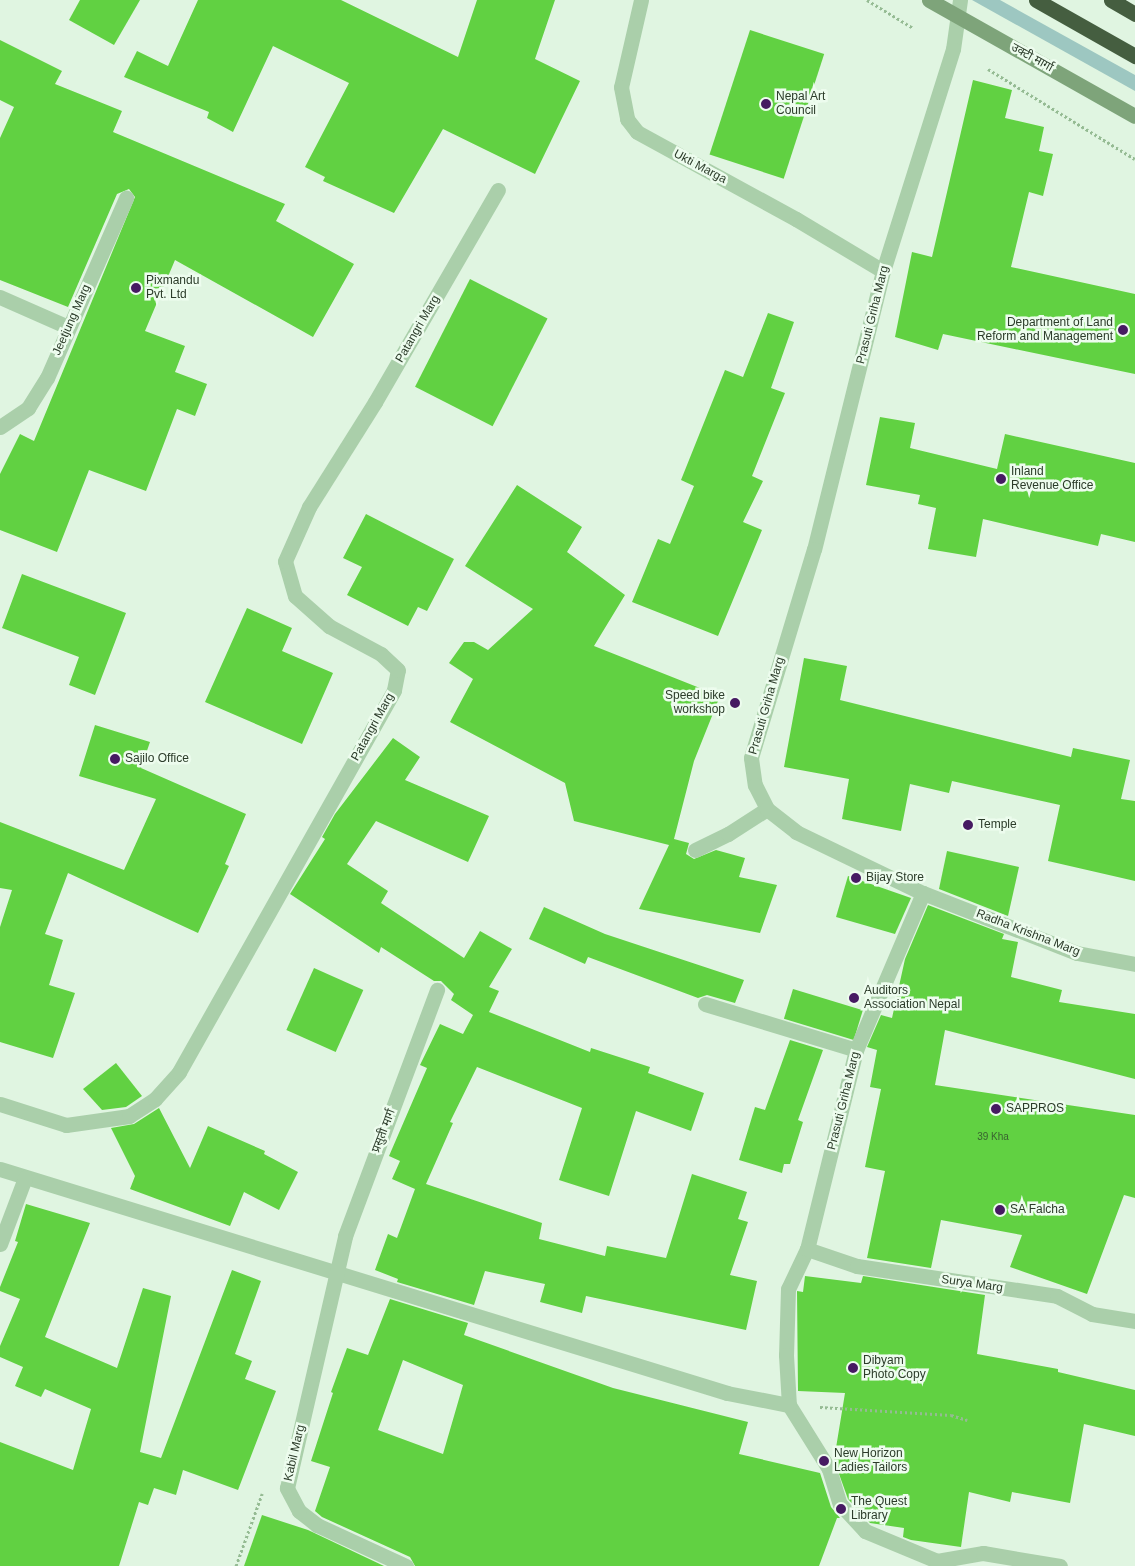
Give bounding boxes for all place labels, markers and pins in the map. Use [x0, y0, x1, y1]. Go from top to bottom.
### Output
place label: Nepal Art Council [776, 90, 826, 118]
marker: Nepal Art Council [760, 98, 772, 110]
place label: Pixmandu Pvt. Ltd [146, 274, 199, 302]
marker: Pixmandu Pvt. Ltd [130, 282, 142, 294]
place label: Department of Land Reform and Management [977, 316, 1113, 344]
marker: Department of Land Reform and Management [1117, 324, 1129, 336]
place label: Inland Revenue Office [1011, 465, 1093, 493]
marker: Inland Revenue Office [995, 473, 1007, 485]
place label: Speed bike workshop [665, 689, 725, 717]
marker: Speed bike workshop [729, 697, 741, 709]
place label: Sajilo Office [125, 752, 189, 766]
marker: Sajilo Office [109, 753, 121, 765]
place label: Temple [978, 818, 1017, 832]
marker: Temple [962, 819, 974, 831]
place label: Bijay Store [866, 871, 924, 885]
marker: Bijay Store [850, 872, 862, 884]
place label: Auditors Association Nepal [864, 984, 960, 1012]
marker: Auditors Association Nepal [848, 992, 860, 1004]
place label: SAPPROS [1006, 1102, 1064, 1116]
marker: SAPPROS [990, 1103, 1002, 1115]
place label: SA Falcha [1010, 1203, 1065, 1217]
marker: SA Falcha [994, 1204, 1006, 1216]
place label: Dibyam Photo Copy [863, 1354, 926, 1382]
marker: Dibyam Photo Copy [847, 1362, 859, 1374]
place label: New Horizon Ladies Tailors [834, 1447, 907, 1475]
marker: New Horizon Ladies Tailors [818, 1455, 830, 1467]
place label: The Quest Library [851, 1495, 907, 1523]
marker: The Quest Library [835, 1503, 847, 1515]

